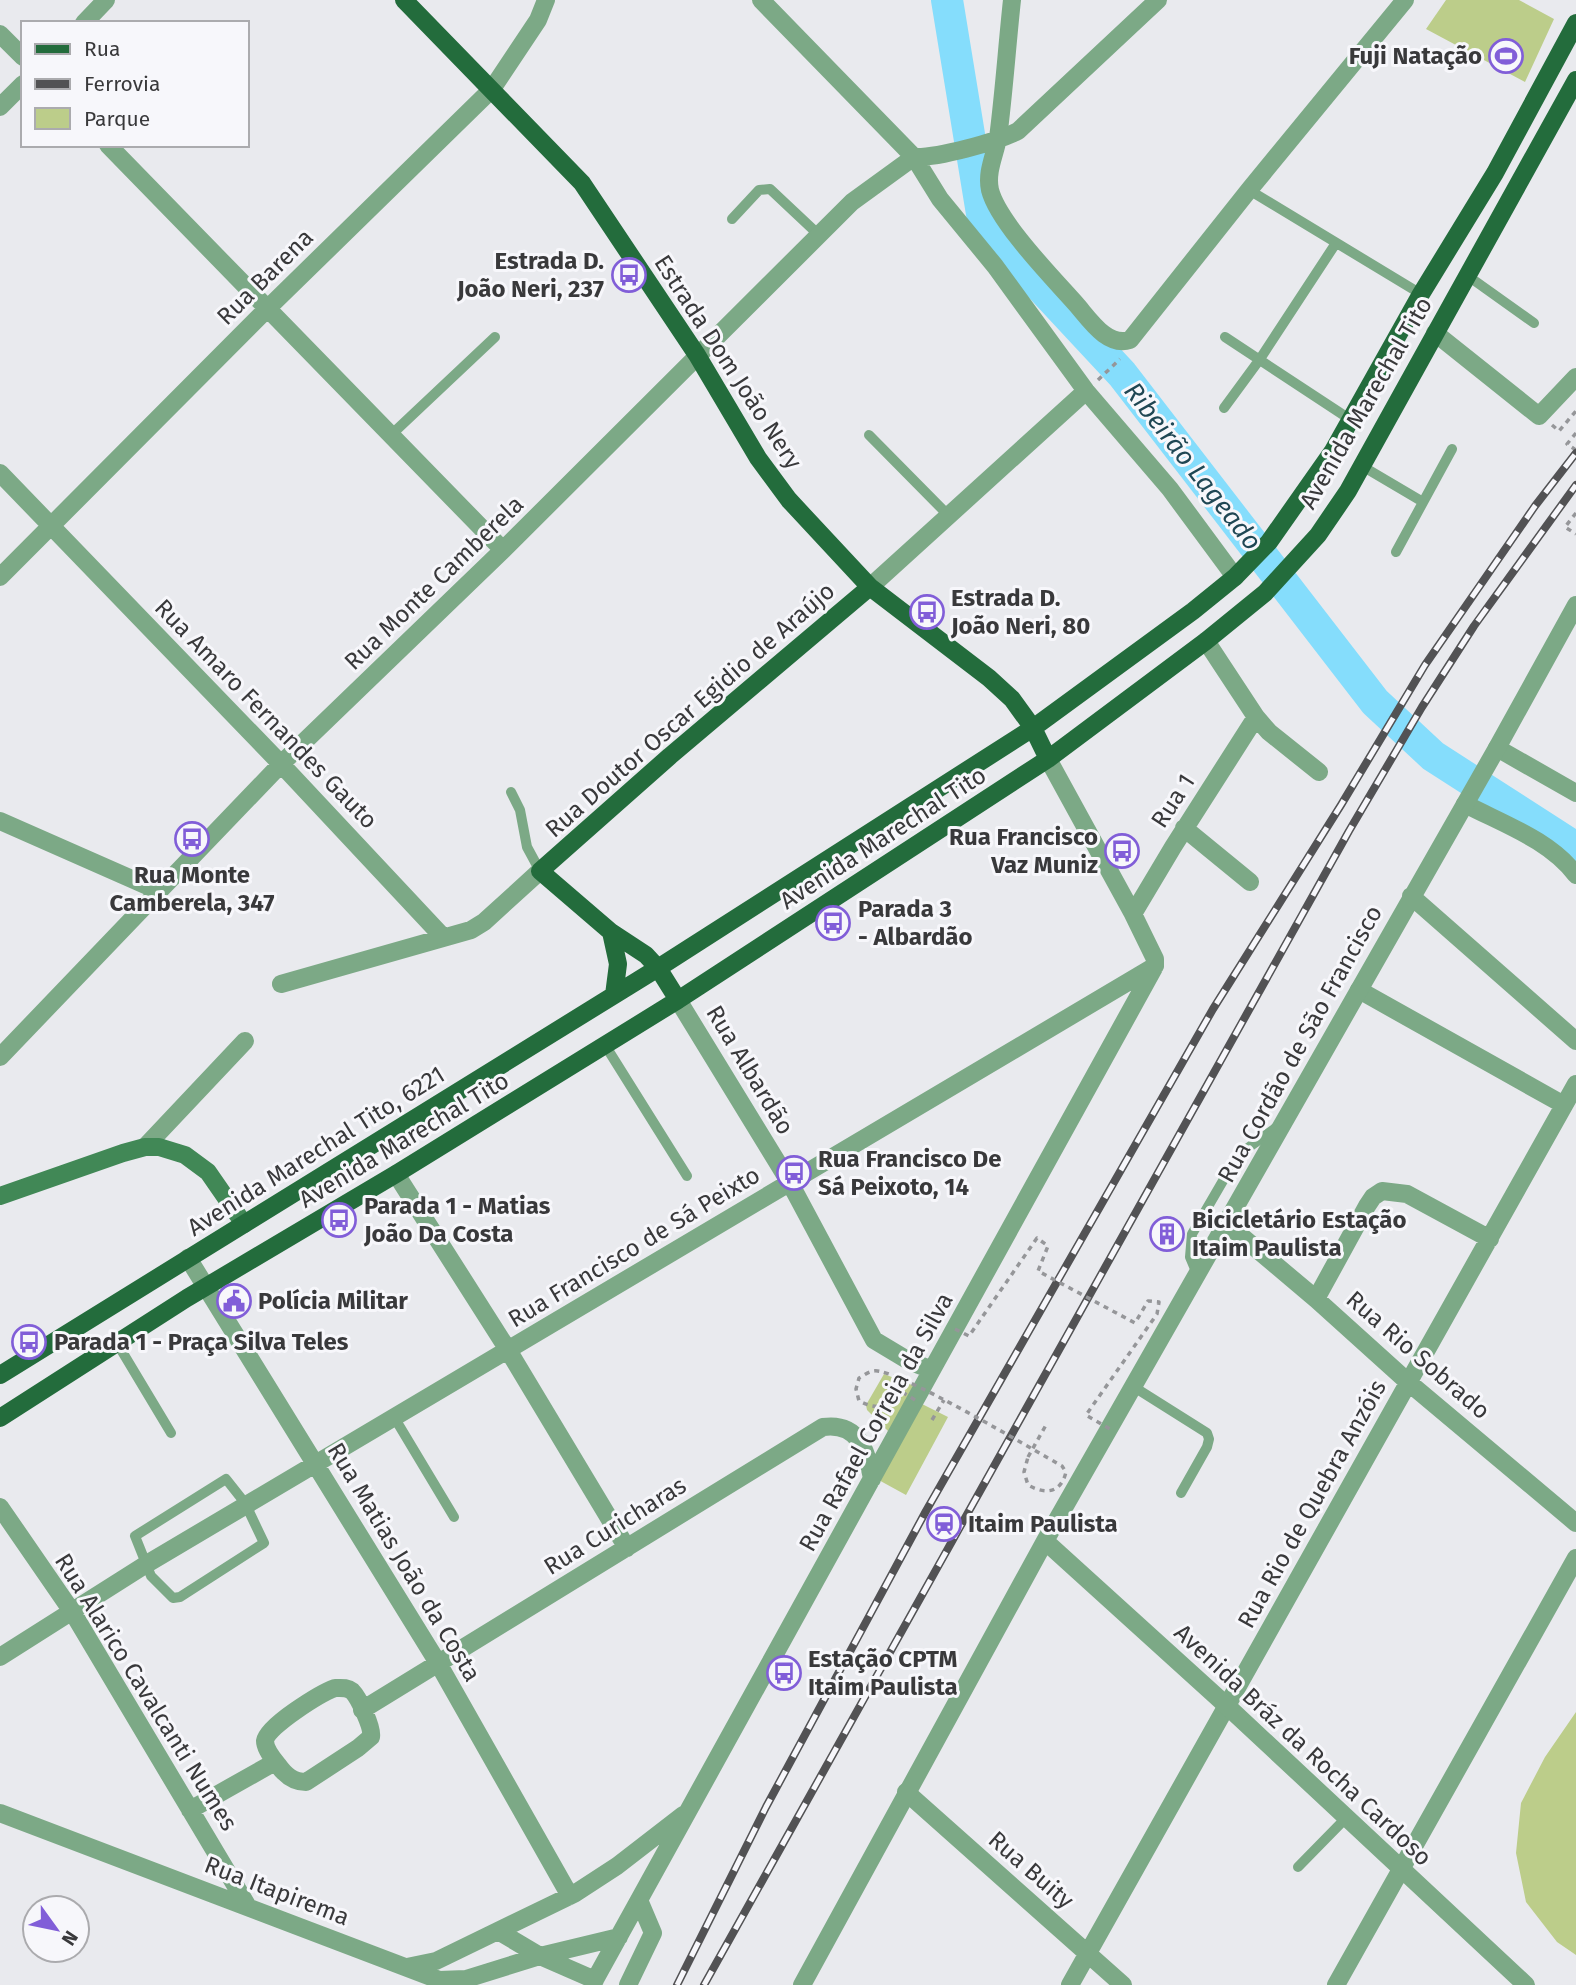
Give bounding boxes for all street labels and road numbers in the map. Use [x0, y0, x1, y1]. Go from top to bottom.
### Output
street label: Rua Barena [211, 223, 319, 331]
street label: Estrada Dom João Nery [648, 250, 808, 474]
street label: Avenida Marechal Tito [1294, 292, 1438, 514]
street label: Rua Monte Camberela [339, 490, 529, 676]
street label: Rua Doutor Oscar Egidio de Araújo [540, 577, 840, 843]
street label: Rua Amaro Fernandes Gauto [149, 593, 383, 835]
street label: Avenida Marechal Tito [775, 761, 991, 915]
street label: Rua 1 [1145, 769, 1201, 833]
street label: Rua Cordão de São Francisco [1212, 901, 1388, 1187]
street label: Rua Albardão [700, 1000, 800, 1140]
street label: Avenida Marechal Tito, 6221 [182, 1060, 450, 1242]
street label: Avenida Marechal Tito [294, 1066, 514, 1214]
street label: Rua Francisco de Sá Peixto [503, 1161, 765, 1333]
street label: Rua Rio Sobrado [1341, 1285, 1495, 1425]
street label: Rua Rafael Correia da Silva [793, 1288, 959, 1556]
street label: Rua Rio de Quebra Anzóis [1232, 1375, 1392, 1633]
street label: Rua Matias João da Costa [322, 1438, 486, 1686]
street label: Rua Curicharas [539, 1471, 691, 1581]
street label: Rua Alarico Cavalcanti Numes [49, 1548, 243, 1836]
street label: Avenida Bráz da Rocha Cardoso [1169, 1618, 1437, 1872]
street label: Rua Buity [983, 1825, 1079, 1915]
street label: Rua Itapirema [201, 1851, 353, 1931]

